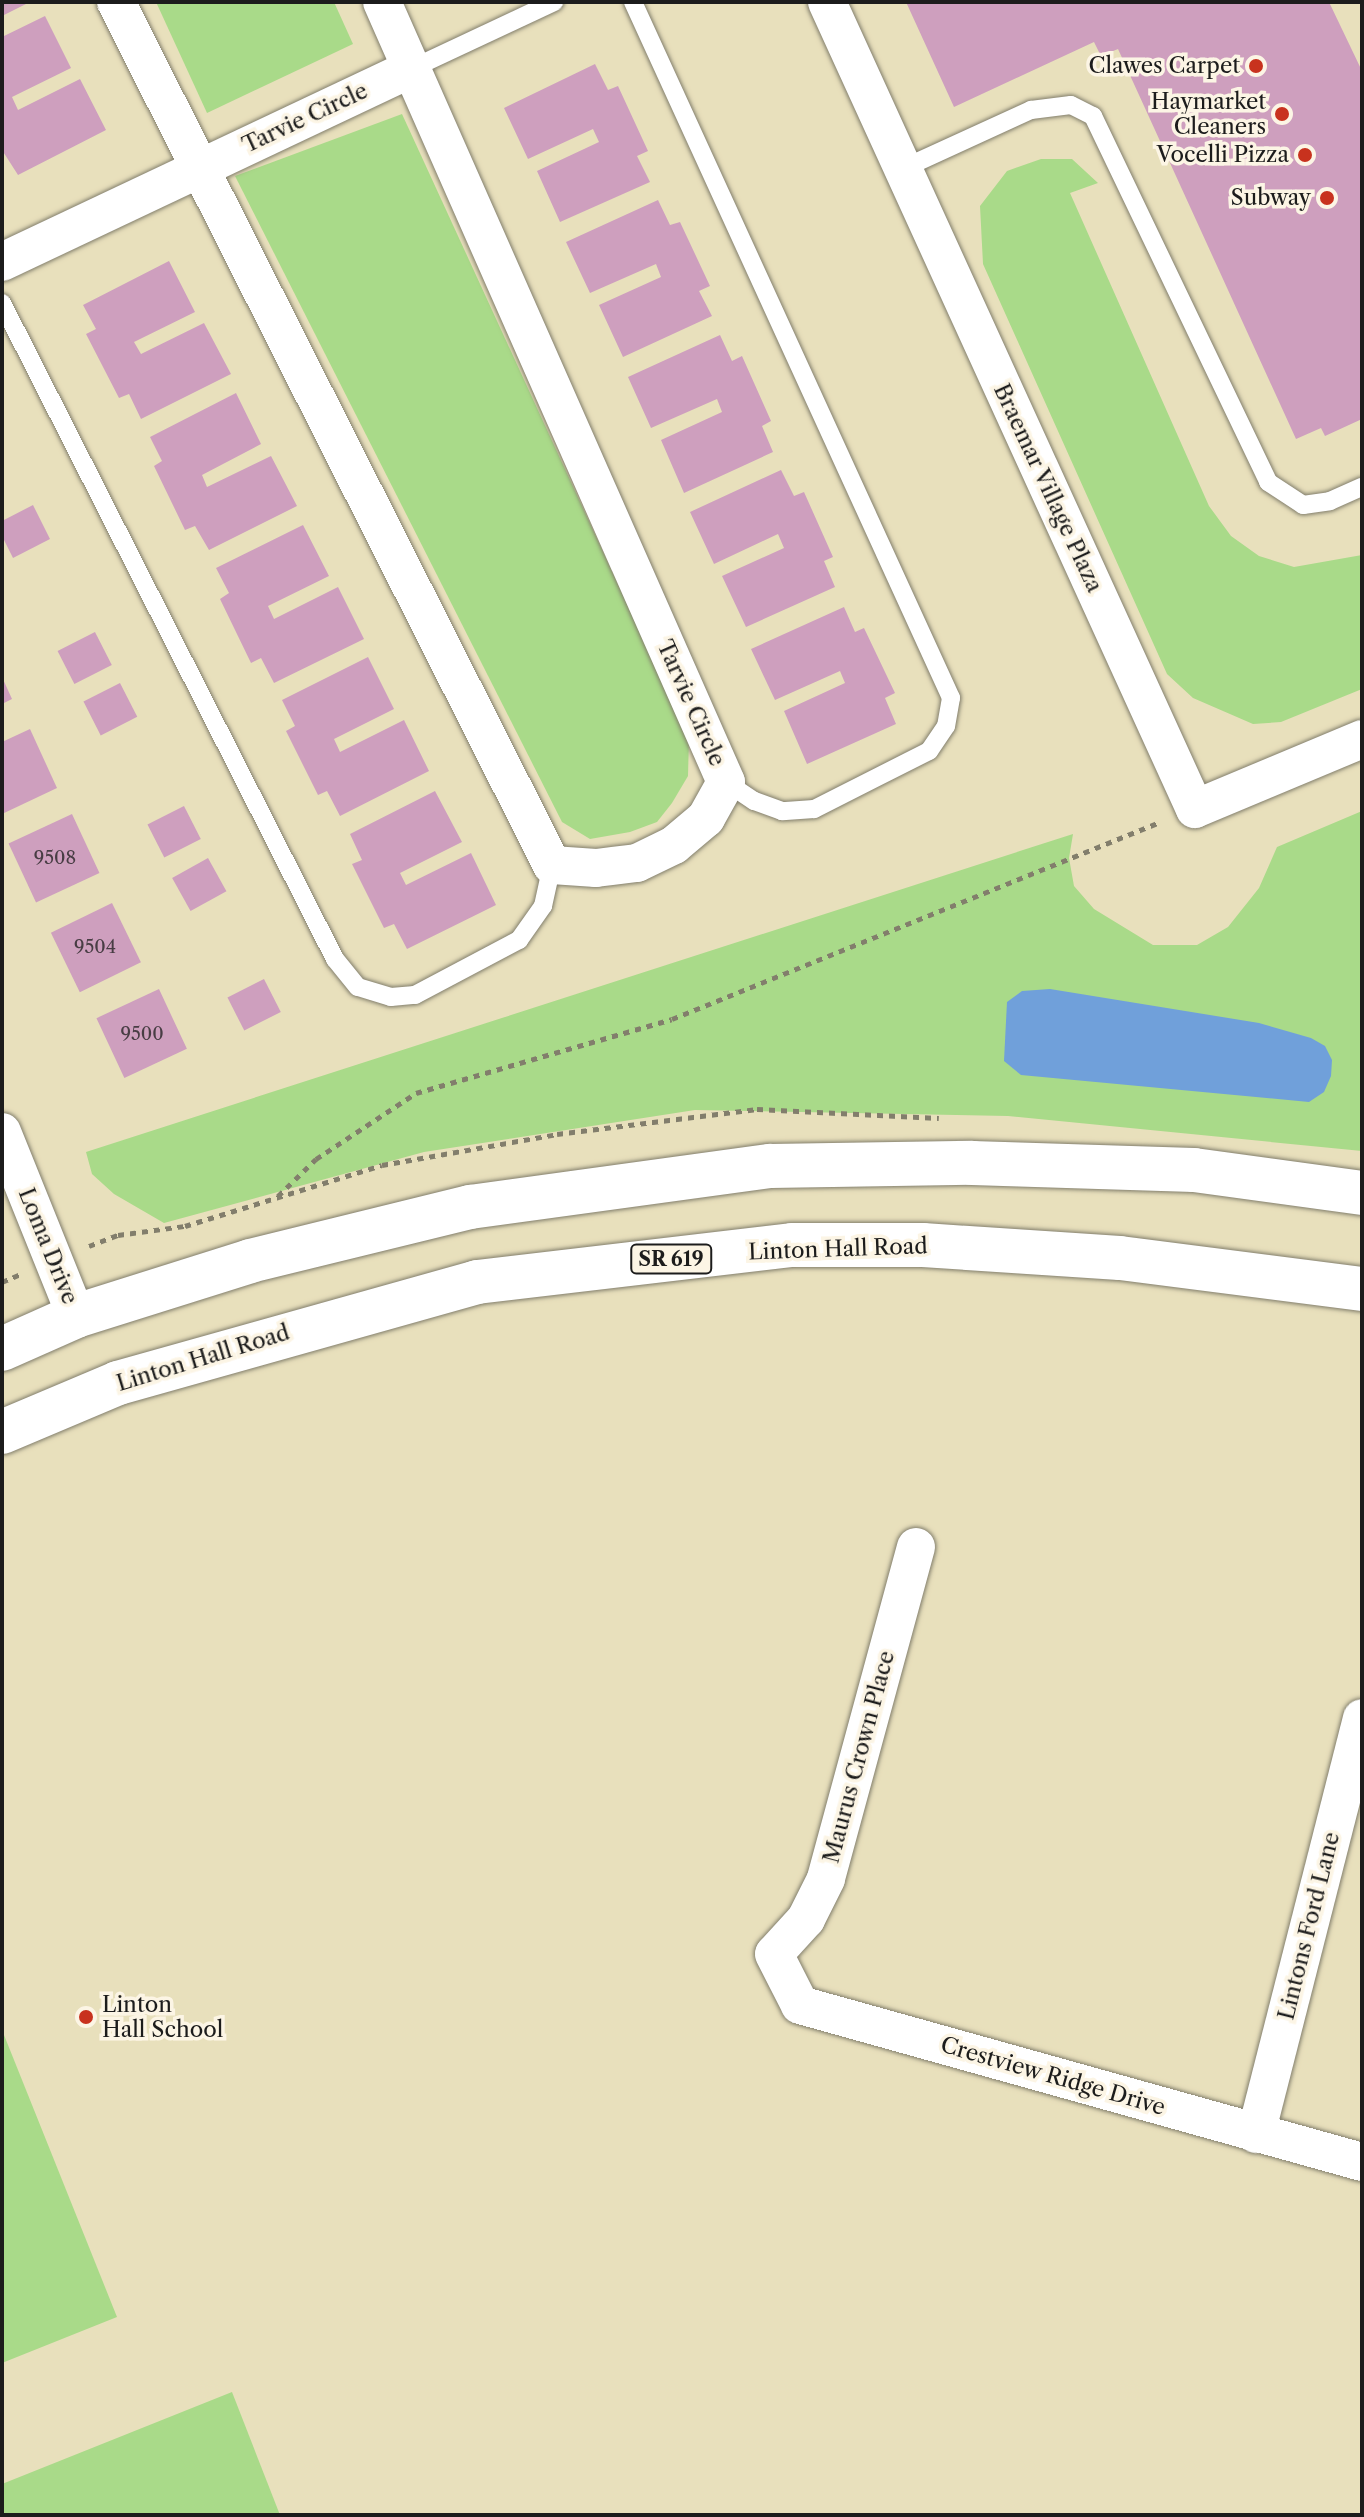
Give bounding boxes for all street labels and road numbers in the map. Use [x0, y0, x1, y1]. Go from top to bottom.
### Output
street label: Tarvie Circle [238, 77, 372, 159]
street label: Braemar Village Plaza [988, 379, 1108, 597]
street label: Tarvie Circle [651, 636, 731, 770]
street label: Loma Drive [13, 1184, 83, 1308]
street label: Linton Hall Road [748, 1233, 928, 1265]
road number: SR 619 [629, 1243, 713, 1275]
street label: Linton Hall Road [113, 1319, 293, 1397]
street label: Maurus Crown Place [818, 1648, 900, 1866]
street label: Lintons Ford Lane [1273, 1829, 1345, 2023]
street label: Crestview Ridge Drive [937, 2031, 1169, 2121]

